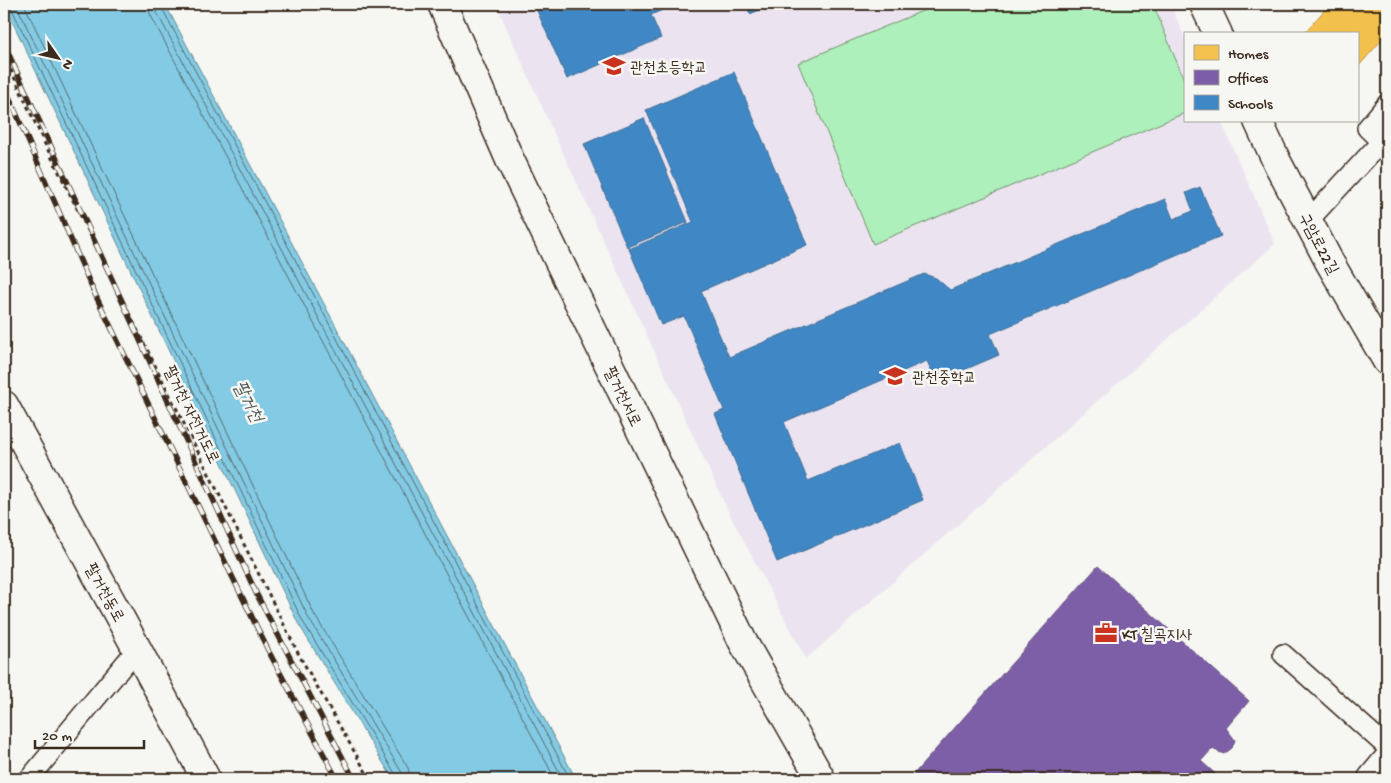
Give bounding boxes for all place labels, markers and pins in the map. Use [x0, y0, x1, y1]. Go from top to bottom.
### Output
school or university icon: 관천초등학교 [601, 53, 627, 79]
place label: 관천초등학교 [630, 60, 707, 79]
school or university icon: 관천중학교 [882, 363, 908, 389]
place label: 관천중학교 [912, 370, 976, 389]
office icon: KT 칠곡지사 [1093, 620, 1119, 646]
place label: KT 칠곡지사 [1122, 626, 1192, 646]

